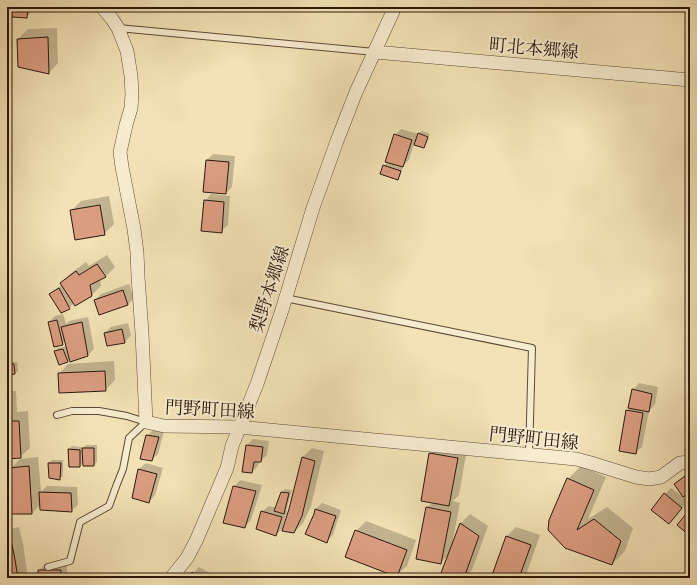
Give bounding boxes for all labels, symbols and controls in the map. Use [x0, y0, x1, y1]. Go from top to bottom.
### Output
street label: 町北本郷線 [488, 33, 580, 63]
street label: 梨野本郷線 [244, 243, 294, 335]
street label: 門野町田線 [164, 395, 256, 423]
street label: 門野町田線 [488, 422, 580, 454]

